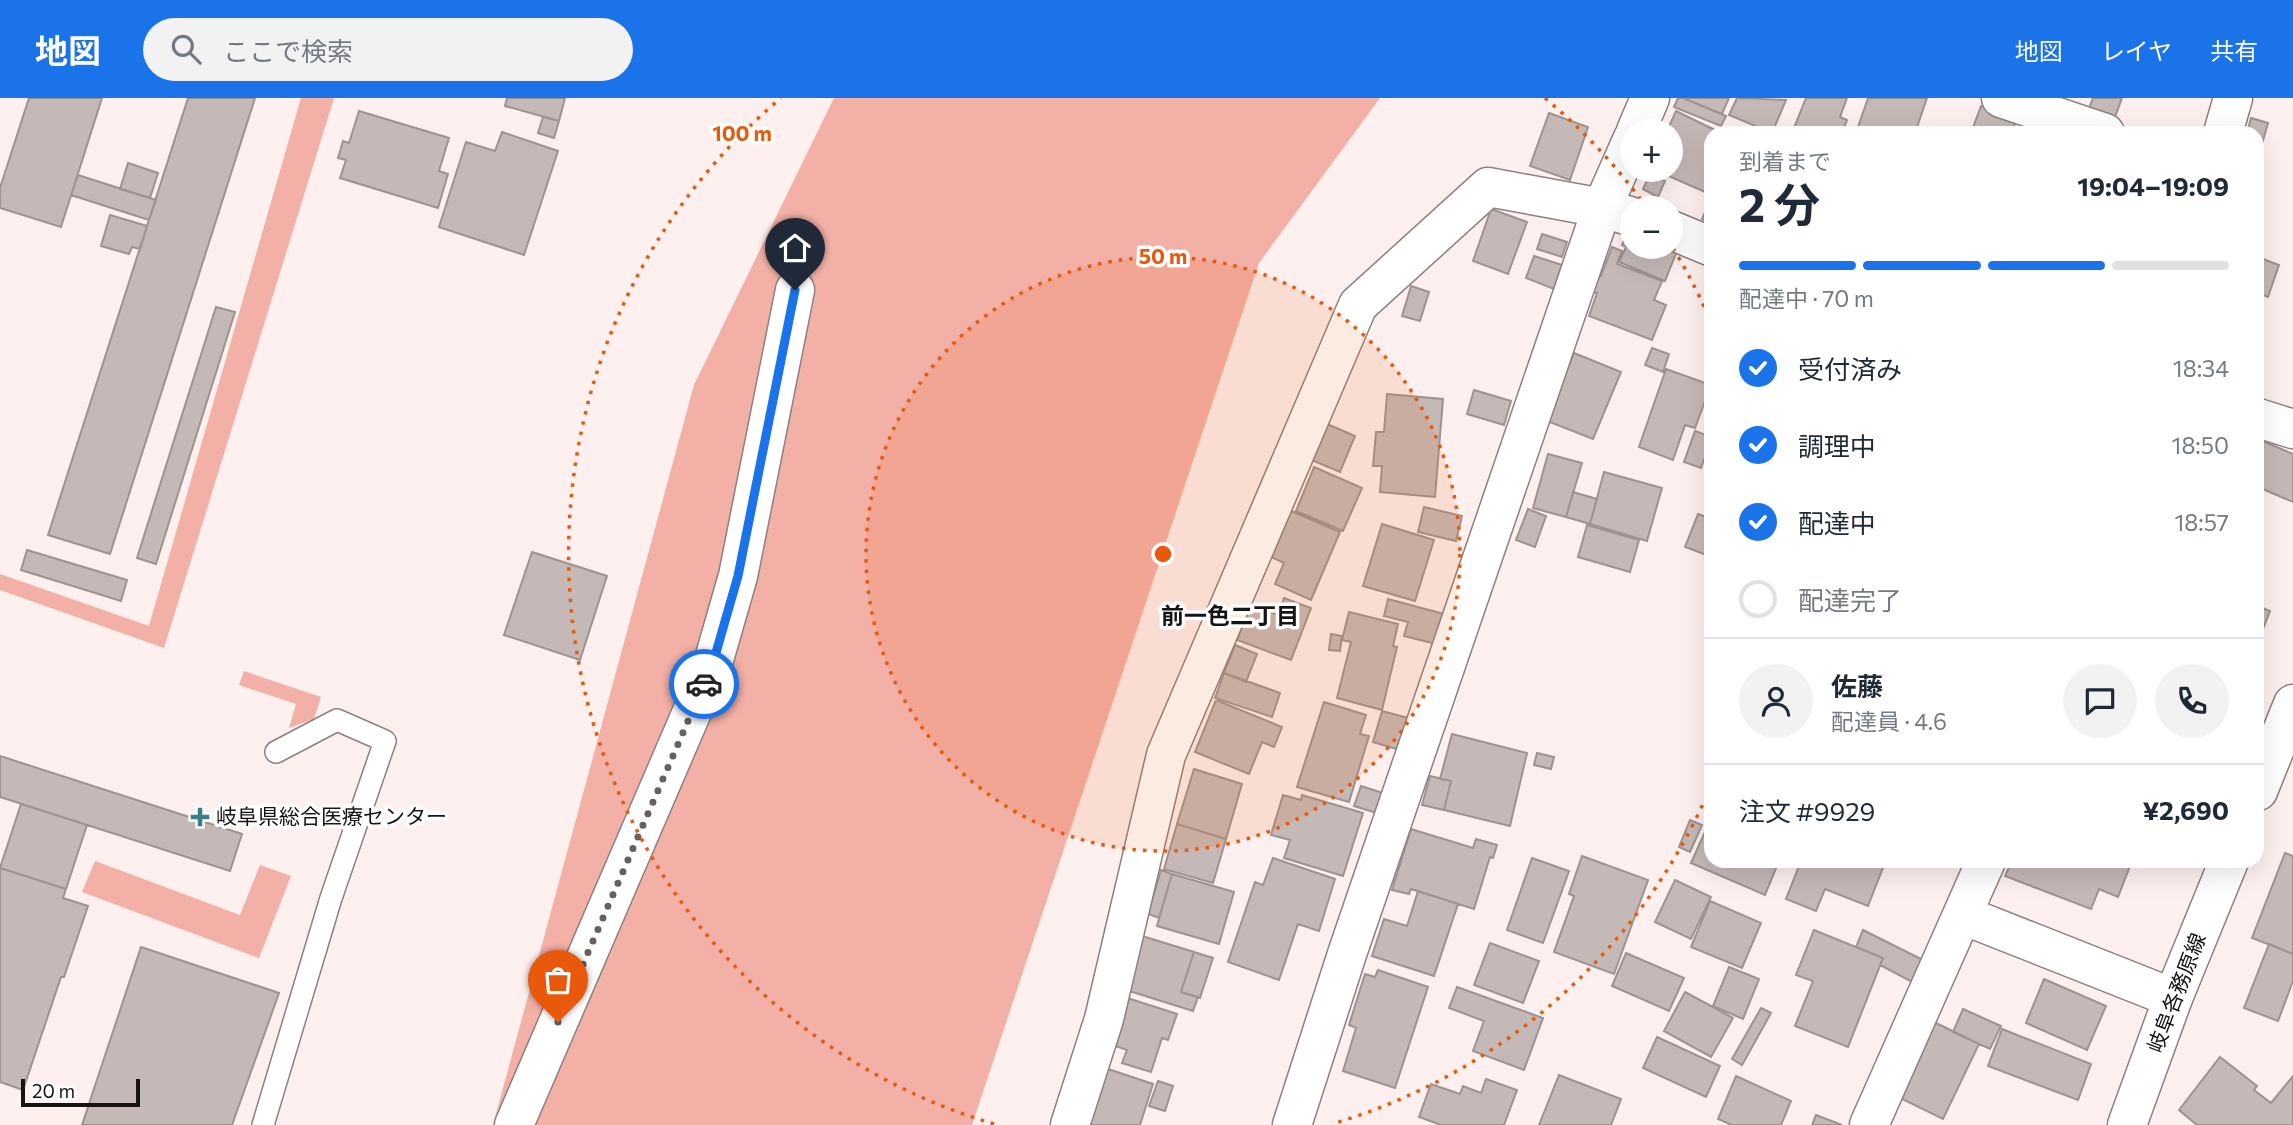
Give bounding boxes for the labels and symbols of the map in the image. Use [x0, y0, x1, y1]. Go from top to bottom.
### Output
text: 100 m [712, 120, 772, 145]
pin [765, 218, 825, 290]
text: 50 m [1139, 243, 1187, 268]
centre of rings [1151, 542, 1175, 566]
district label: 前一色二丁目 [1161, 601, 1299, 629]
courier [669, 649, 739, 719]
place label: 岐阜県総合医療センター [216, 803, 447, 828]
marker: 岐阜県総合医療センター [190, 807, 210, 827]
street label: 岐阜各務原線 [2141, 929, 2210, 1056]
pin [528, 950, 588, 1022]
scale bar [21, 1076, 140, 1108]

